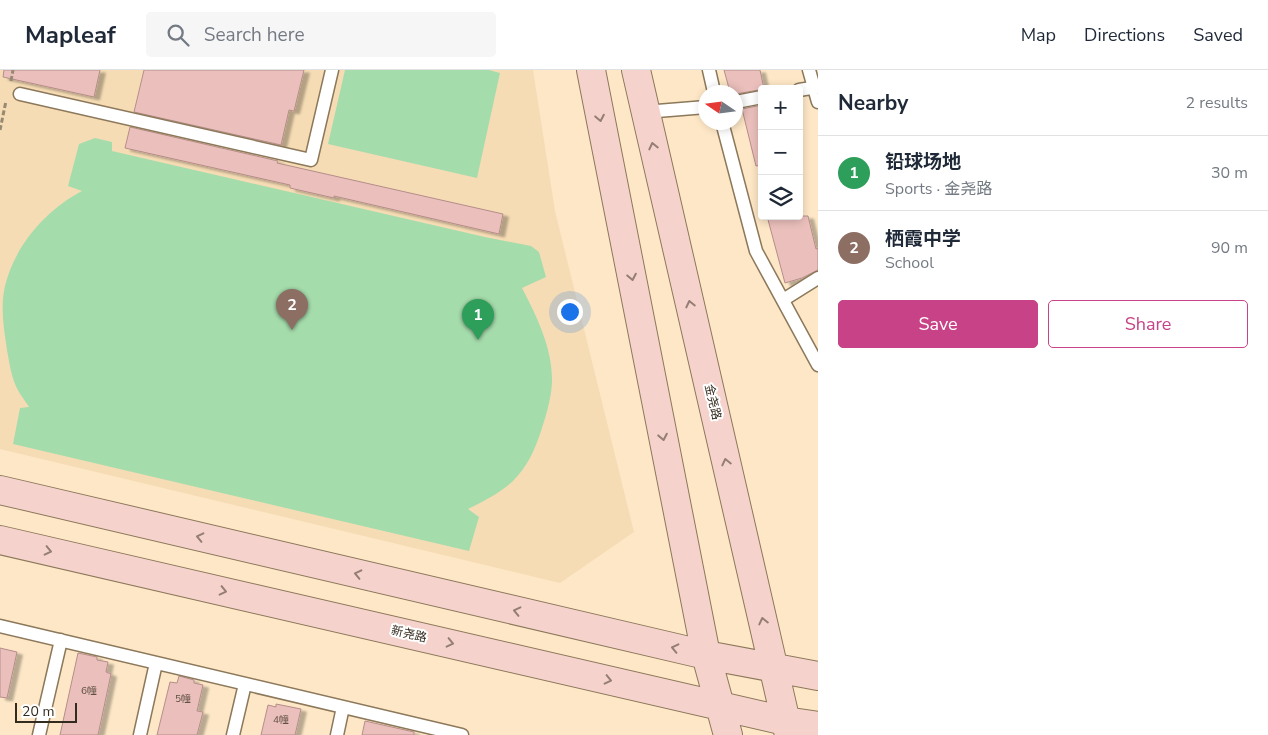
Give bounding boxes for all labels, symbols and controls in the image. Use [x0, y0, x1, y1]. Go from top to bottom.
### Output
search box [146, 12, 496, 57]
text: Mapleaf [25, 19, 116, 51]
icon: search [164, 21, 192, 49]
text: Search here [204, 22, 305, 48]
text: Map [1021, 23, 1056, 47]
text: Directions [1084, 23, 1165, 47]
text: Saved [1193, 23, 1243, 47]
north arrow [698, 85, 743, 130]
map controls [758, 85, 803, 220]
button: + [758, 85, 803, 130]
text: Nearby [838, 89, 908, 117]
text: 2 results [1186, 92, 1248, 114]
one-way arrow [594, 113, 605, 122]
button: − [758, 130, 803, 175]
one-way arrow [648, 141, 659, 150]
text: 铅球场地 [885, 149, 961, 175]
text: 1 [849, 162, 859, 184]
text: 30 m [1211, 162, 1248, 184]
button: layers [758, 175, 803, 220]
text: Sports · 金尧路 [885, 178, 992, 200]
text: 栖霞中学 [885, 226, 961, 252]
text: 2 [849, 237, 859, 259]
text: 90 m [1211, 237, 1248, 259]
text: School [885, 252, 934, 274]
one-way arrow [626, 273, 636, 282]
pin: 2 [276, 289, 308, 330]
pin: 1 [462, 299, 494, 340]
your location [557, 299, 583, 325]
one-way arrow [685, 299, 696, 308]
button: Save [838, 300, 1038, 348]
button: Share [1048, 300, 1248, 348]
street label: 金尧路 [701, 383, 725, 421]
one-way arrow [657, 432, 668, 441]
one-way arrow [721, 458, 732, 467]
one-way arrow [196, 532, 205, 543]
one-way arrow [43, 545, 52, 556]
one-way arrow [354, 569, 363, 580]
one-way arrow [218, 585, 227, 596]
one-way arrow [512, 606, 521, 617]
one-way arrow [758, 616, 769, 625]
street label: 新尧路 [390, 622, 428, 646]
one-way arrow [445, 637, 454, 648]
one-way arrow [670, 643, 679, 654]
one-way arrow [603, 674, 612, 685]
house number: 6幢 [81, 684, 97, 698]
house number: 5幢 [175, 692, 191, 706]
scale bar [15, 700, 78, 723]
text: 20 m [22, 702, 54, 721]
house number: 4幢 [273, 713, 289, 727]

